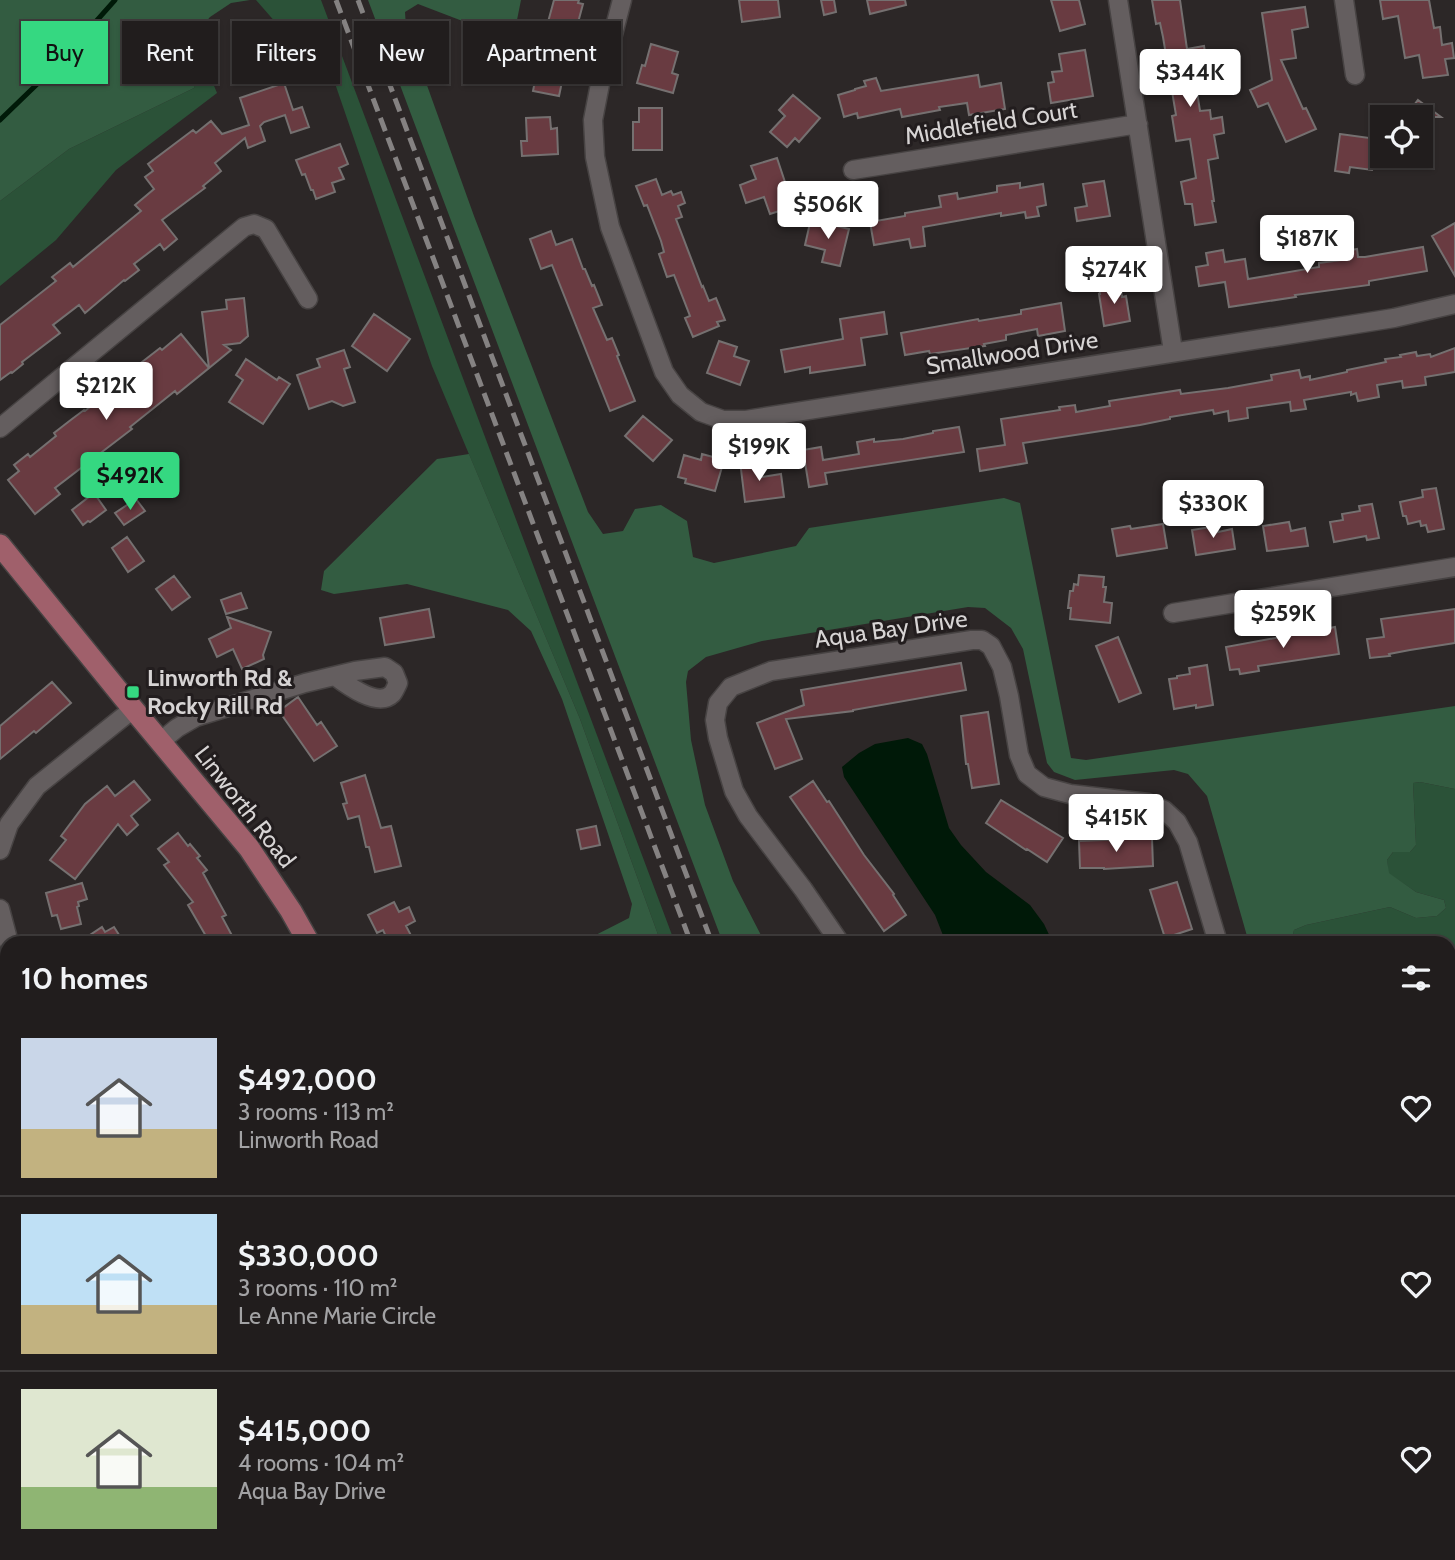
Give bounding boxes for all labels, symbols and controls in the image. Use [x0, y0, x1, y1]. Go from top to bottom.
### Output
chip: Buy [21, 21, 108, 84]
chip: Rent [122, 21, 218, 84]
chip: Filters [232, 21, 340, 84]
chip: New [354, 21, 449, 84]
chip: Apartment [463, 21, 621, 84]
pin: $344K [1141, 50, 1239, 109]
text: $344K [1156, 58, 1224, 86]
street label: Middlefield Court [903, 95, 1079, 150]
map controls [1370, 105, 1433, 168]
button: locate [1370, 105, 1433, 168]
pin: $506K [779, 182, 877, 241]
text: $506K [793, 190, 863, 218]
pin: $187K [1258, 216, 1356, 275]
text: $187K [1276, 224, 1338, 252]
pin: $274K [1065, 246, 1163, 306]
text: $274K [1081, 255, 1147, 283]
street label: Smallwood Drive [924, 325, 1100, 380]
pin: $212K [57, 362, 155, 422]
text: $212K [76, 371, 136, 399]
pin: $199K [710, 424, 808, 483]
text: $199K [728, 432, 790, 460]
pin: $492K [81, 452, 179, 512]
text: $492K [96, 461, 164, 489]
pin: $330K [1164, 480, 1262, 540]
text: $330K [1179, 489, 1247, 517]
pin: $259K [1234, 590, 1332, 650]
text: $259K [1250, 599, 1316, 627]
street label: Aqua Bay Drive [813, 603, 969, 654]
place label: Linworth Rd & Rocky Rill Rd [147, 663, 292, 720]
marker: Linworth Rd & Rocky Rill Rd [125, 684, 141, 700]
street label: Linworth Road [189, 740, 302, 874]
pin: $415K [1067, 794, 1165, 854]
text: $415K [1085, 803, 1147, 831]
icon: filters [1397, 959, 1435, 997]
text: 10 homes [21, 960, 148, 997]
text: $492,000 [238, 1061, 377, 1098]
icon: home [77, 1066, 161, 1150]
icon: heart [1397, 1089, 1435, 1127]
text: 3 rooms · 113 m² [238, 1098, 394, 1126]
text: Linworth Road [238, 1126, 379, 1154]
text: $330,000 [238, 1237, 379, 1274]
icon: home [77, 1242, 161, 1326]
icon: heart [1397, 1265, 1435, 1303]
text: 3 rooms · 110 m² [238, 1274, 397, 1302]
text: Le Anne Marie Circle [238, 1302, 436, 1330]
text: $415,000 [238, 1412, 371, 1449]
icon: home [77, 1417, 161, 1501]
icon: heart [1397, 1440, 1435, 1478]
text: 4 rooms · 104 m² [238, 1449, 404, 1477]
text: Aqua Bay Drive [238, 1477, 386, 1505]

